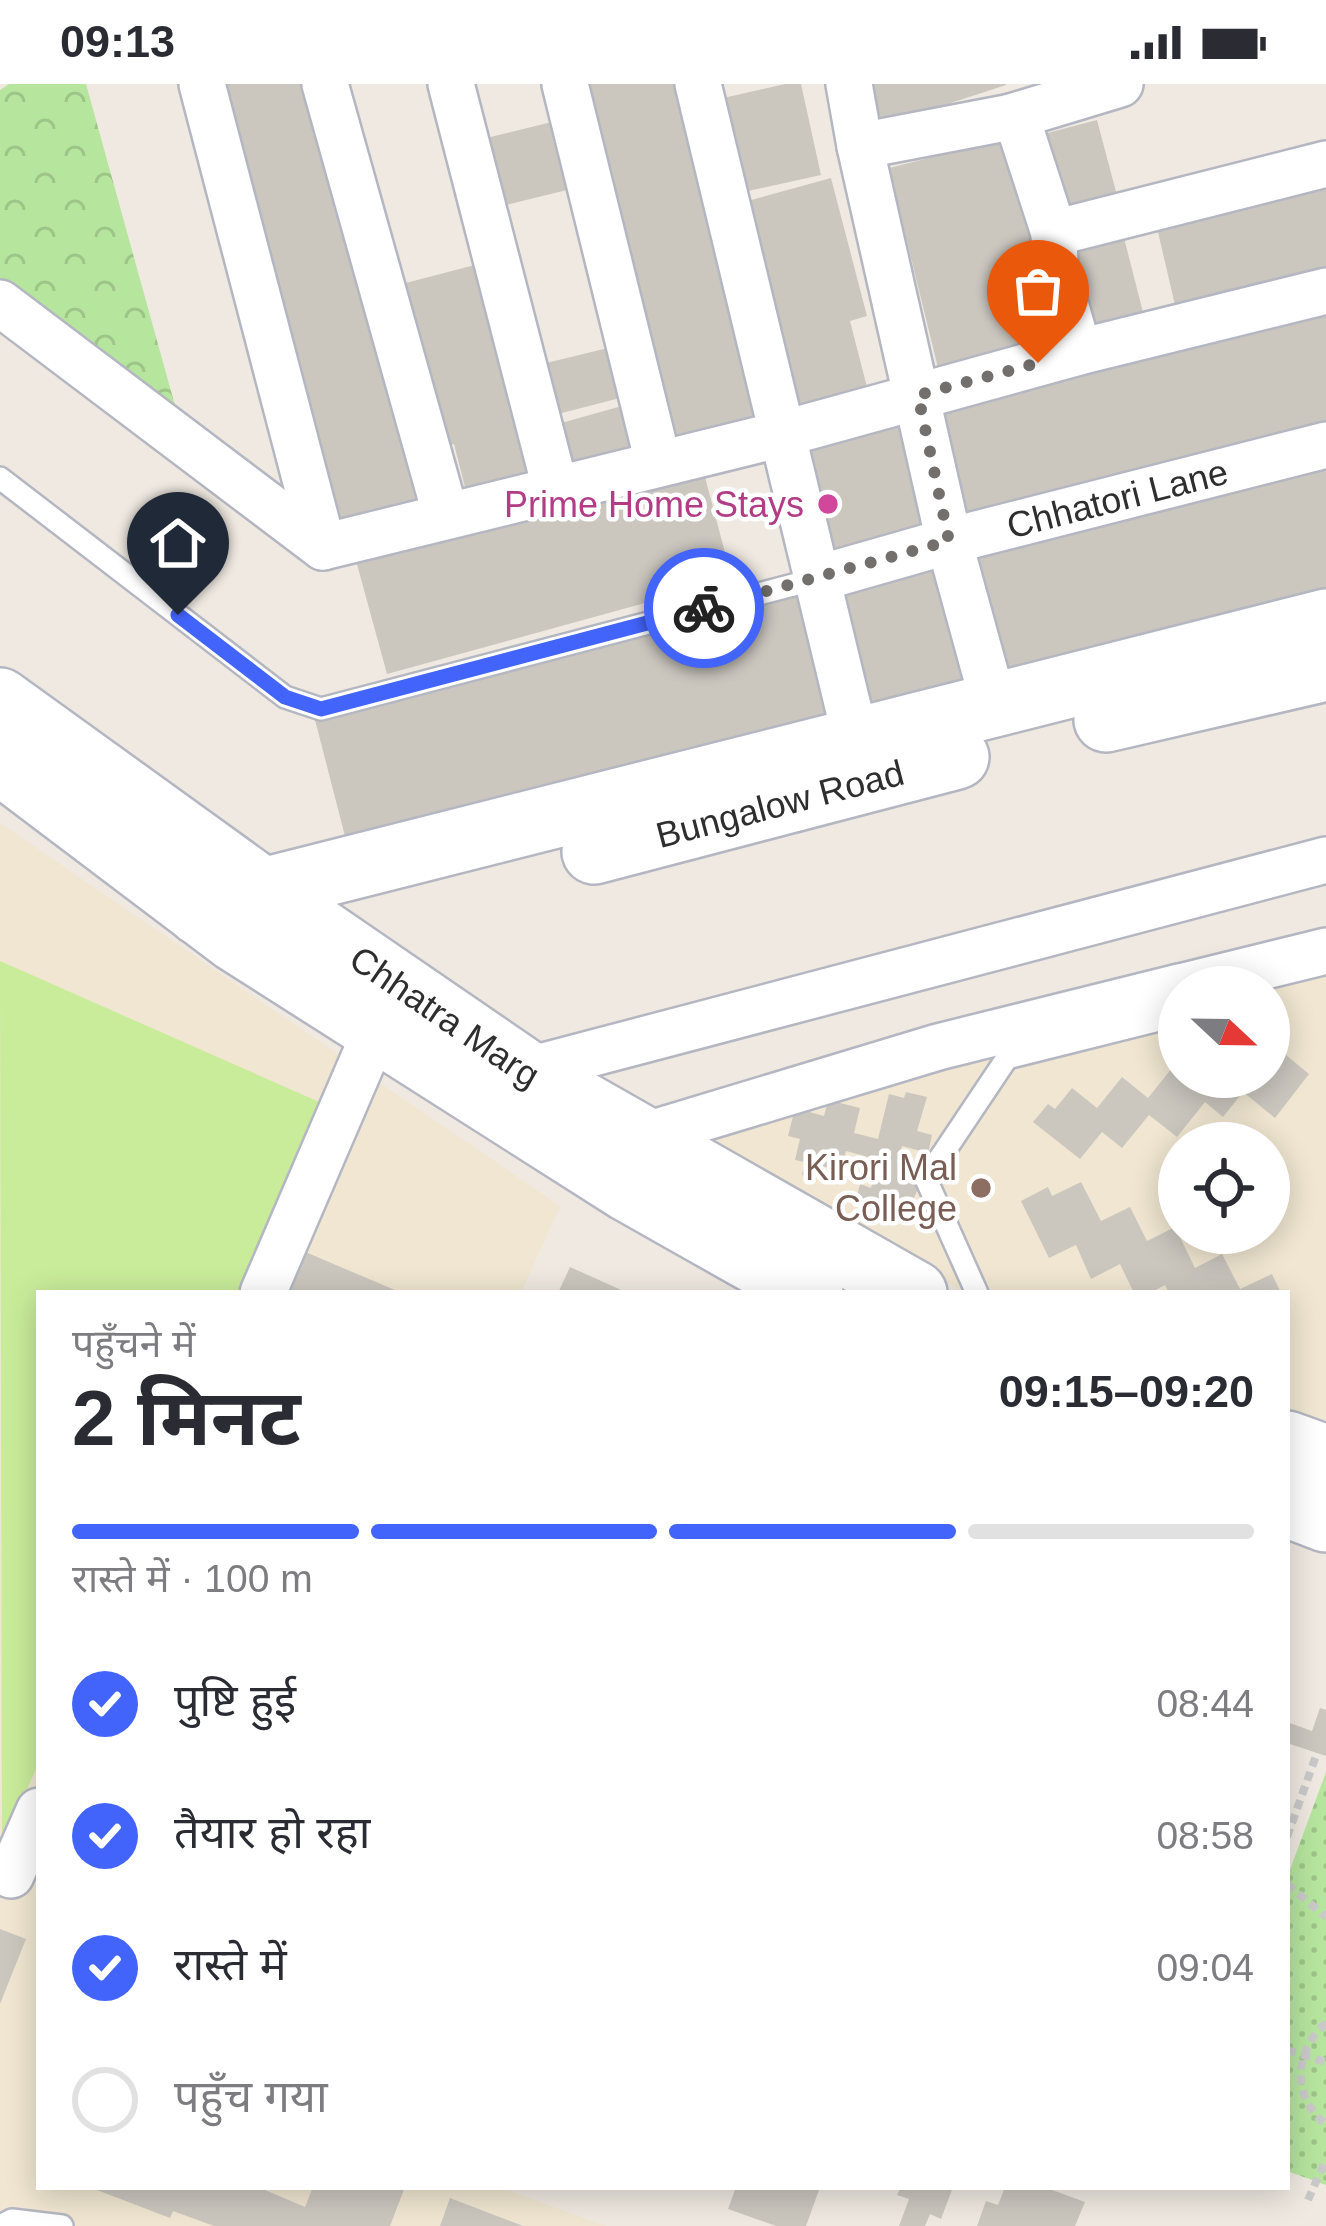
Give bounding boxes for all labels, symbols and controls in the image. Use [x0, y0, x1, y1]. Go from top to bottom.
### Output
text: 09:13 [60, 16, 175, 67]
pin [987, 240, 1089, 363]
icon: bag [1005, 258, 1071, 324]
street label: Chhatori Lane [1003, 450, 1232, 546]
place label: Prime Home Stays [504, 484, 804, 525]
marker: Prime Home Stays [815, 491, 841, 517]
pin [127, 492, 229, 615]
icon: home [145, 510, 211, 576]
courier [644, 548, 764, 668]
icon: bike [671, 575, 737, 641]
street label: Bungalow Road [652, 751, 908, 855]
street label: Chhatra Marg [343, 937, 547, 1095]
north arrow [1158, 966, 1290, 1098]
map controls [1158, 966, 1290, 1254]
button: locate [1158, 1122, 1290, 1254]
place label: Kirori Mal College [805, 1147, 957, 1229]
marker: Kirori Mal College [968, 1175, 994, 1201]
text: पहुँचने में [72, 1322, 195, 1365]
text: 09:15–09:20 [999, 1366, 1254, 1417]
text: 2 मिनट [72, 1374, 301, 1462]
text: रास्ते में · 100 m [72, 1557, 313, 1600]
icon: check [72, 1671, 138, 1737]
text: पुष्टि हुई [174, 1675, 296, 1726]
text: 08:44 [1156, 1682, 1254, 1725]
icon: check [72, 1803, 138, 1869]
text: तैयार हो रहा [174, 1807, 370, 1858]
text: 08:58 [1156, 1814, 1254, 1857]
icon: check [72, 1935, 138, 2001]
text: रास्ते में [174, 1939, 287, 1990]
text: 09:04 [1156, 1946, 1254, 1989]
text: पहुँच गया [174, 2071, 328, 2122]

